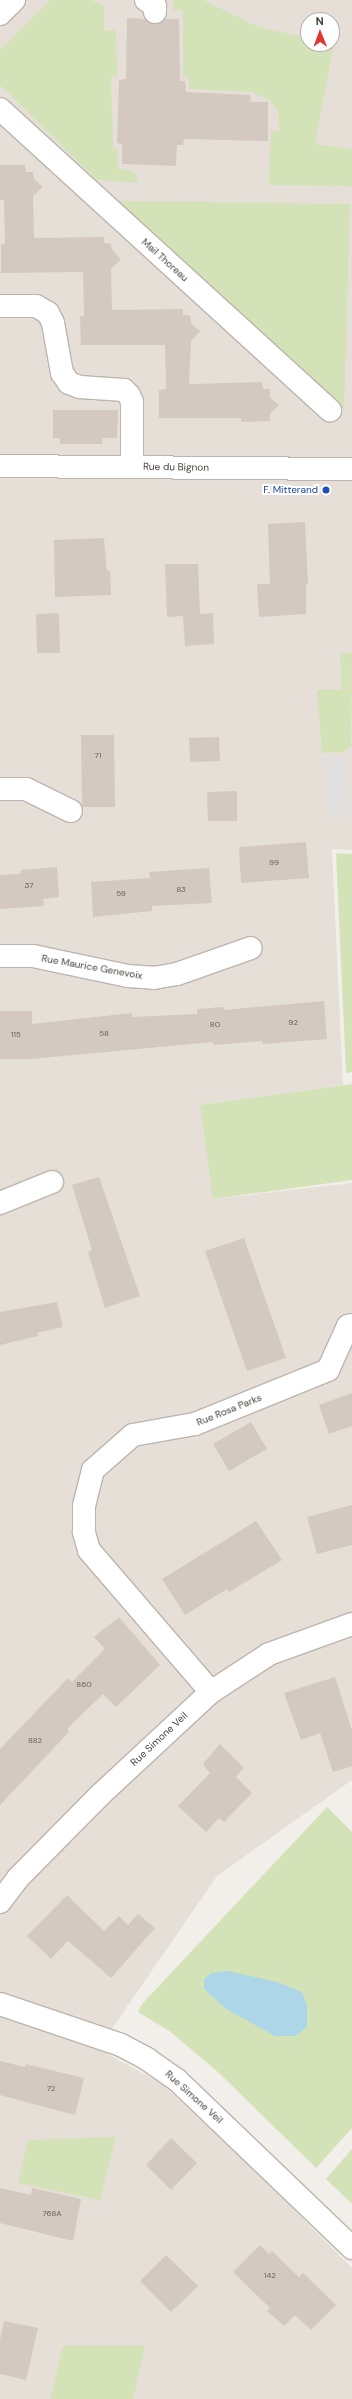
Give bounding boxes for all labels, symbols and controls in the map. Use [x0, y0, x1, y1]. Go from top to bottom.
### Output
north arrow [300, 12, 340, 52]
text: N [316, 14, 324, 28]
street label: Mail Thoreau [139, 236, 191, 284]
street label: Rue du Bignon [143, 460, 209, 474]
place label: F. Mitterand [263, 484, 318, 496]
marker: F. Mitterand [321, 485, 331, 495]
house number: 71 [95, 751, 101, 761]
house number: 99 [269, 858, 279, 868]
house number: 37 [25, 881, 33, 891]
house number: 83 [176, 885, 186, 895]
house number: 59 [116, 889, 126, 899]
street label: Rue Maurice Genevoix [40, 952, 144, 982]
house number: 92 [288, 1018, 298, 1028]
house number: 80 [210, 1020, 220, 1030]
house number: 58 [99, 1029, 109, 1039]
house number: 115 [11, 1030, 21, 1040]
street label: Rue Rosa Parks [195, 1391, 263, 1429]
house number: 860 [76, 1680, 92, 1690]
street label: Rue Simone Veil [128, 1710, 190, 1768]
house number: 882 [28, 1736, 42, 1746]
street label: Rue Simone Veil [163, 2068, 225, 2126]
house number: 72 [47, 2084, 55, 2094]
house number: 768A [42, 2209, 62, 2219]
house number: 142 [264, 2271, 276, 2281]

